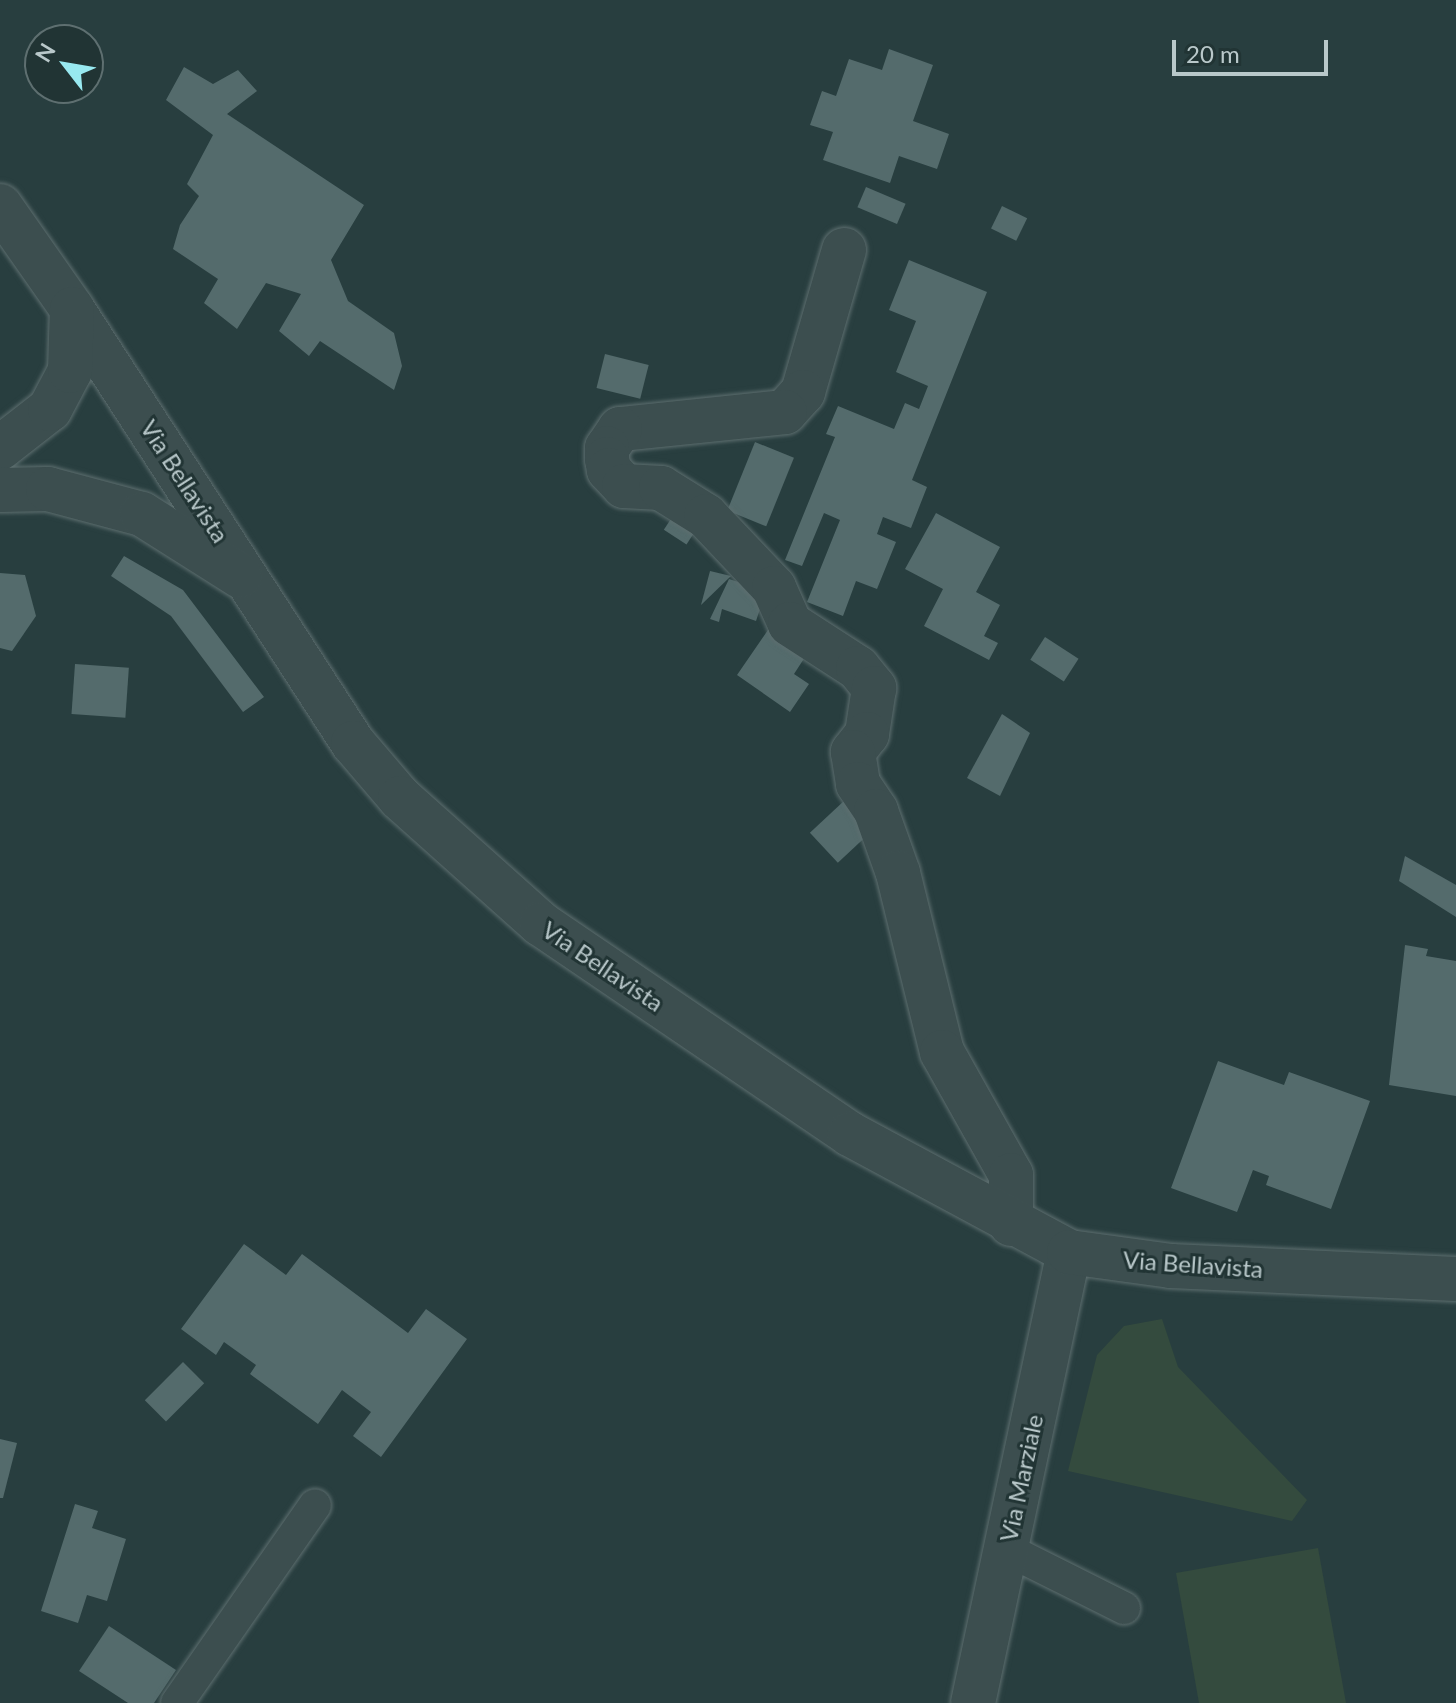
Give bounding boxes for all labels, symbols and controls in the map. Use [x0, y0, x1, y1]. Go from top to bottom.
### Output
north arrow [24, 24, 104, 104]
scale bar [1176, 24, 1332, 74]
text: N [29, 38, 61, 67]
text: 20 m [1186, 39, 1240, 68]
street label: Via Bellavista [135, 414, 235, 548]
street label: Via Bellavista [537, 915, 669, 1017]
street label: Via Bellavista [1122, 1245, 1264, 1283]
street label: Via Marziale [993, 1412, 1049, 1544]

